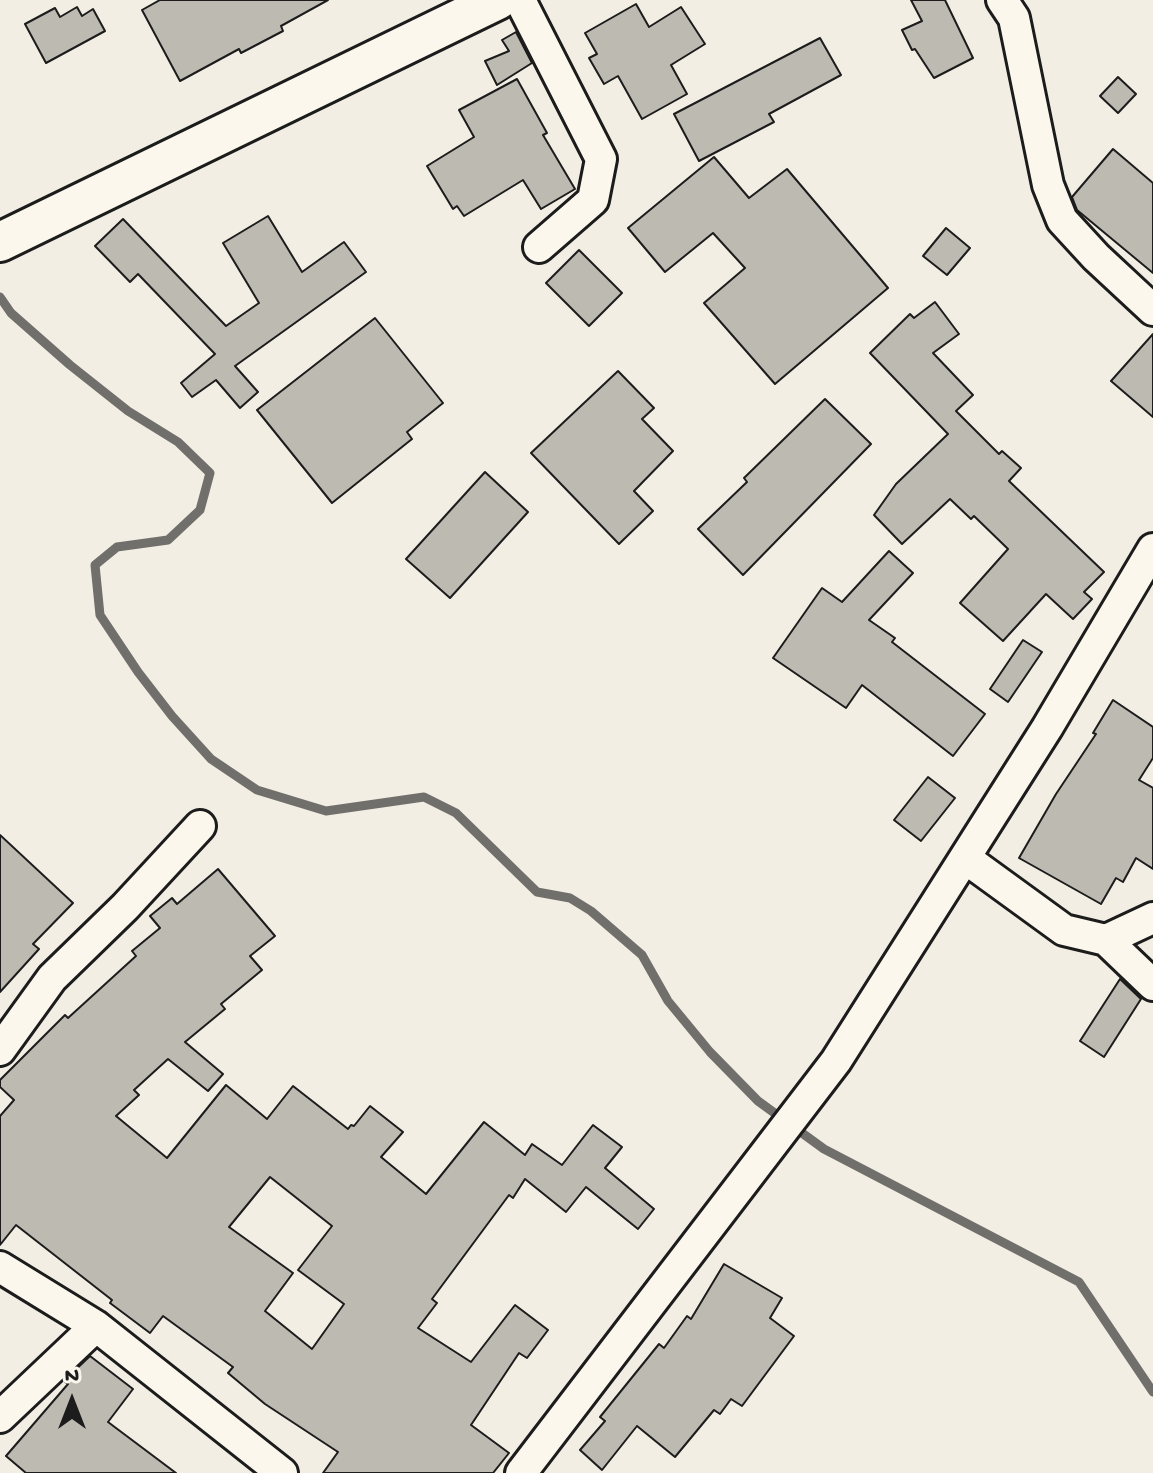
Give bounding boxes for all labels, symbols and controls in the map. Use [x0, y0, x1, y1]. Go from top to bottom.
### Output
north arrow [32, 1361, 112, 1441]
text: N [65, 1364, 79, 1390]

